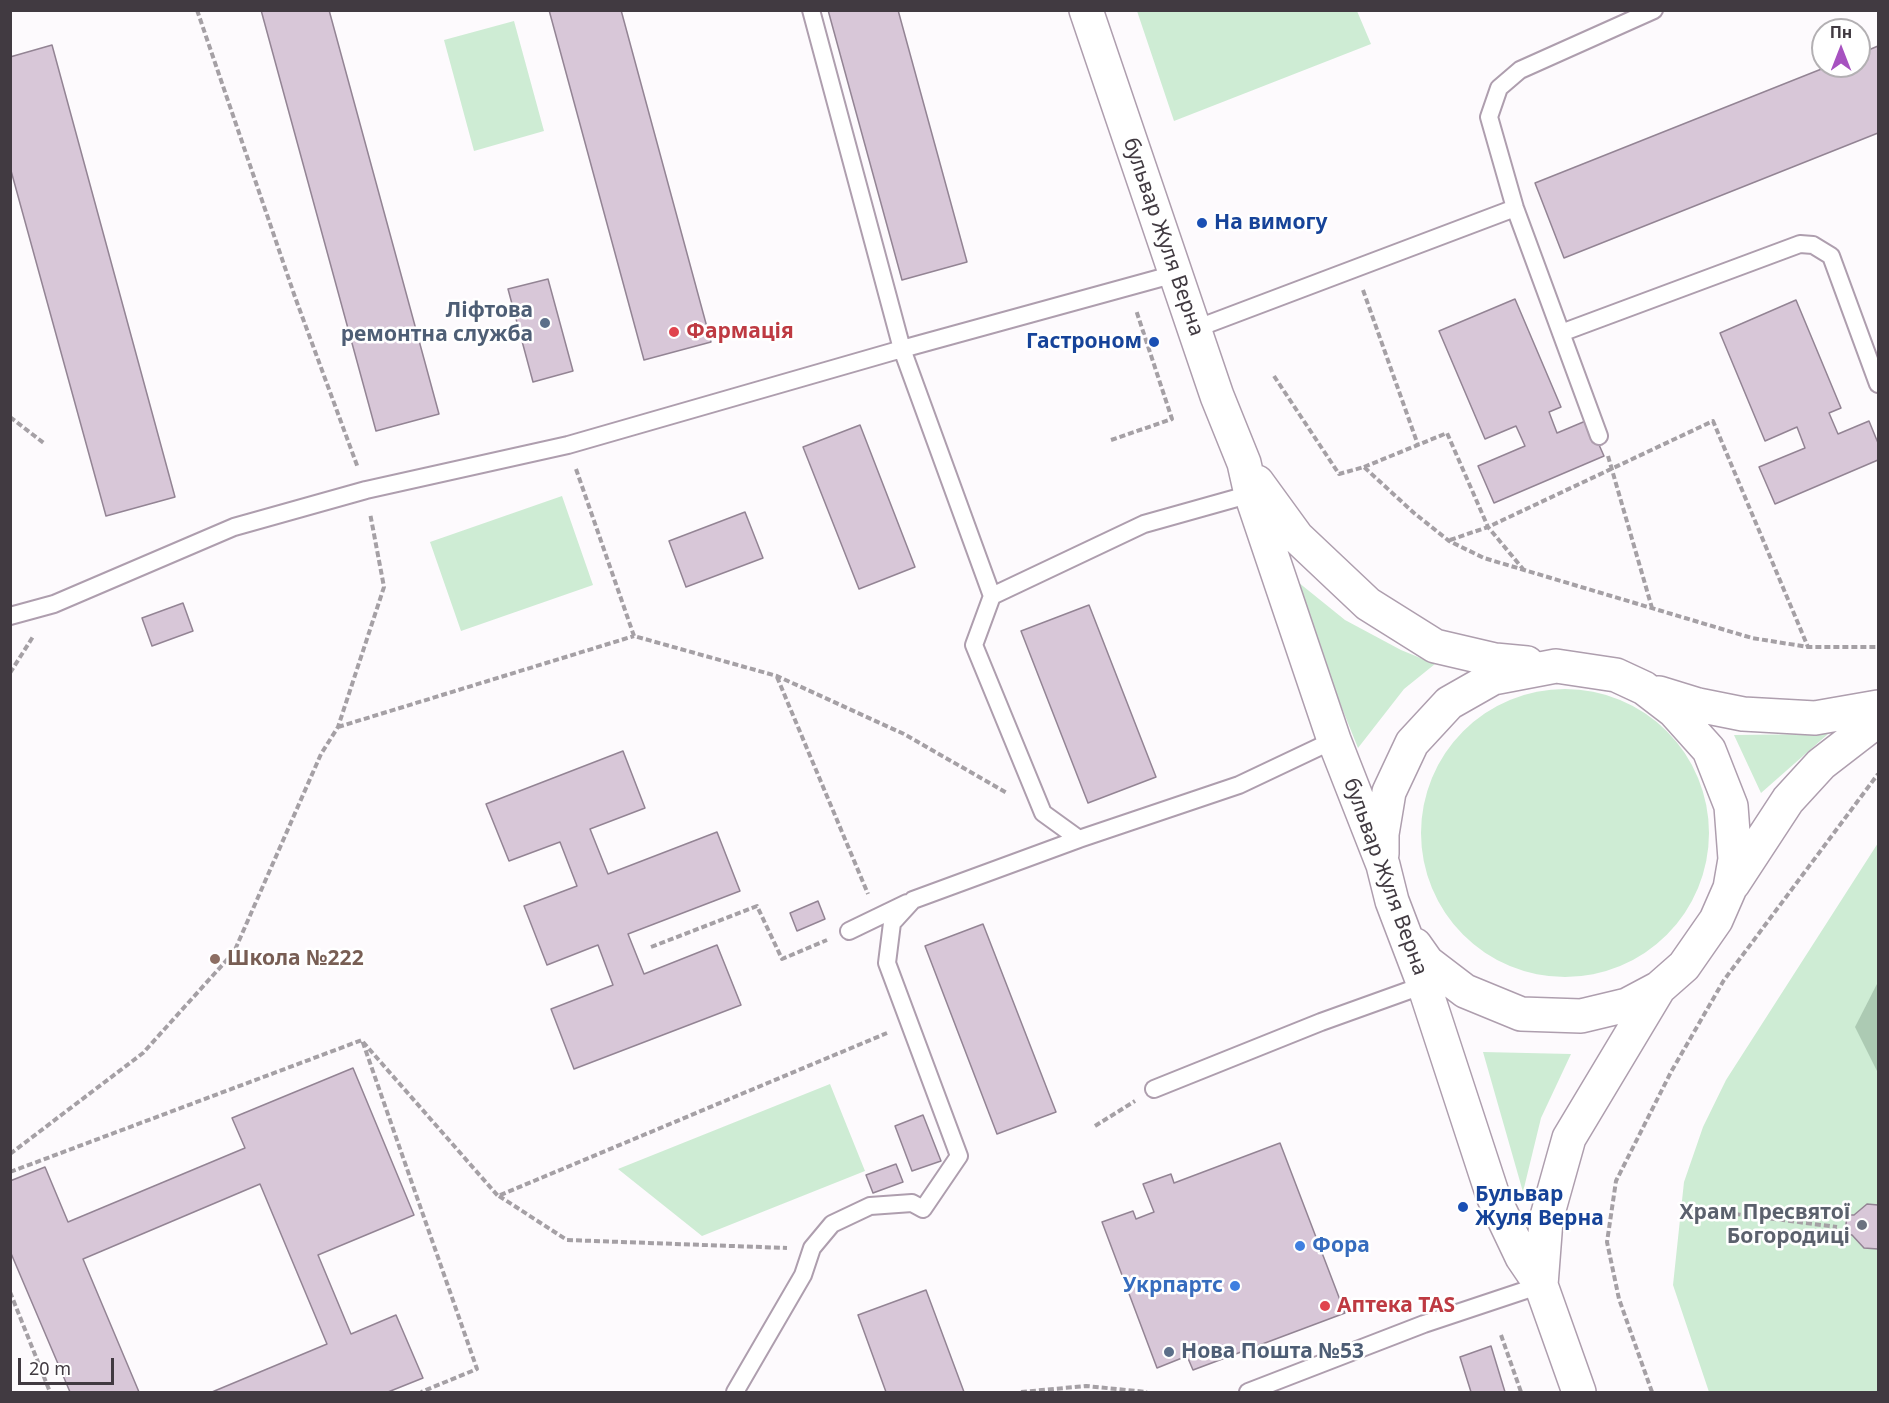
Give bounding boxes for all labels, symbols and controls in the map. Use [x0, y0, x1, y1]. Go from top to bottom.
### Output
north arrow [1811, 18, 1871, 78]
text: Пн [1830, 21, 1852, 43]
street label: бульвар Жуля Верна [1117, 135, 1209, 339]
place label: На вимогу [1214, 210, 1327, 236]
marker: На вимогу [1195, 216, 1209, 230]
place label: Ліфтова ремонтна служба [341, 298, 533, 348]
marker: Ліфтова ремонтна служба [538, 316, 552, 330]
place label: Фармація [686, 319, 794, 345]
marker: Фармація [667, 325, 681, 339]
place label: Гастроном [1026, 329, 1142, 355]
marker: Гастроном [1147, 335, 1161, 349]
street label: бульвар Жуля Верна [1338, 775, 1432, 979]
place label: Школа №222 [227, 946, 364, 972]
marker: Школа №222 [208, 952, 222, 966]
place label: Бульвар Жуля Верна [1475, 1182, 1604, 1232]
marker: Бульвар Жуля Верна [1456, 1200, 1470, 1214]
place label: Храм Пресвятої Богородиці [1680, 1200, 1850, 1250]
marker: Храм Пресвятої Богородиці [1855, 1218, 1869, 1232]
place label: Фора [1312, 1233, 1370, 1259]
marker: Фора [1293, 1239, 1307, 1253]
place label: Укрпартс [1123, 1273, 1223, 1299]
marker: Укрпартс [1228, 1279, 1242, 1293]
place label: Аптека TAS [1337, 1293, 1455, 1319]
marker: Аптека TAS [1318, 1299, 1332, 1313]
place label: Нова Пошта №53 [1181, 1339, 1364, 1365]
marker: Нова Пошта №53 [1162, 1345, 1176, 1359]
scale bar [21, 1346, 117, 1384]
text: 20 m [29, 1356, 71, 1380]

